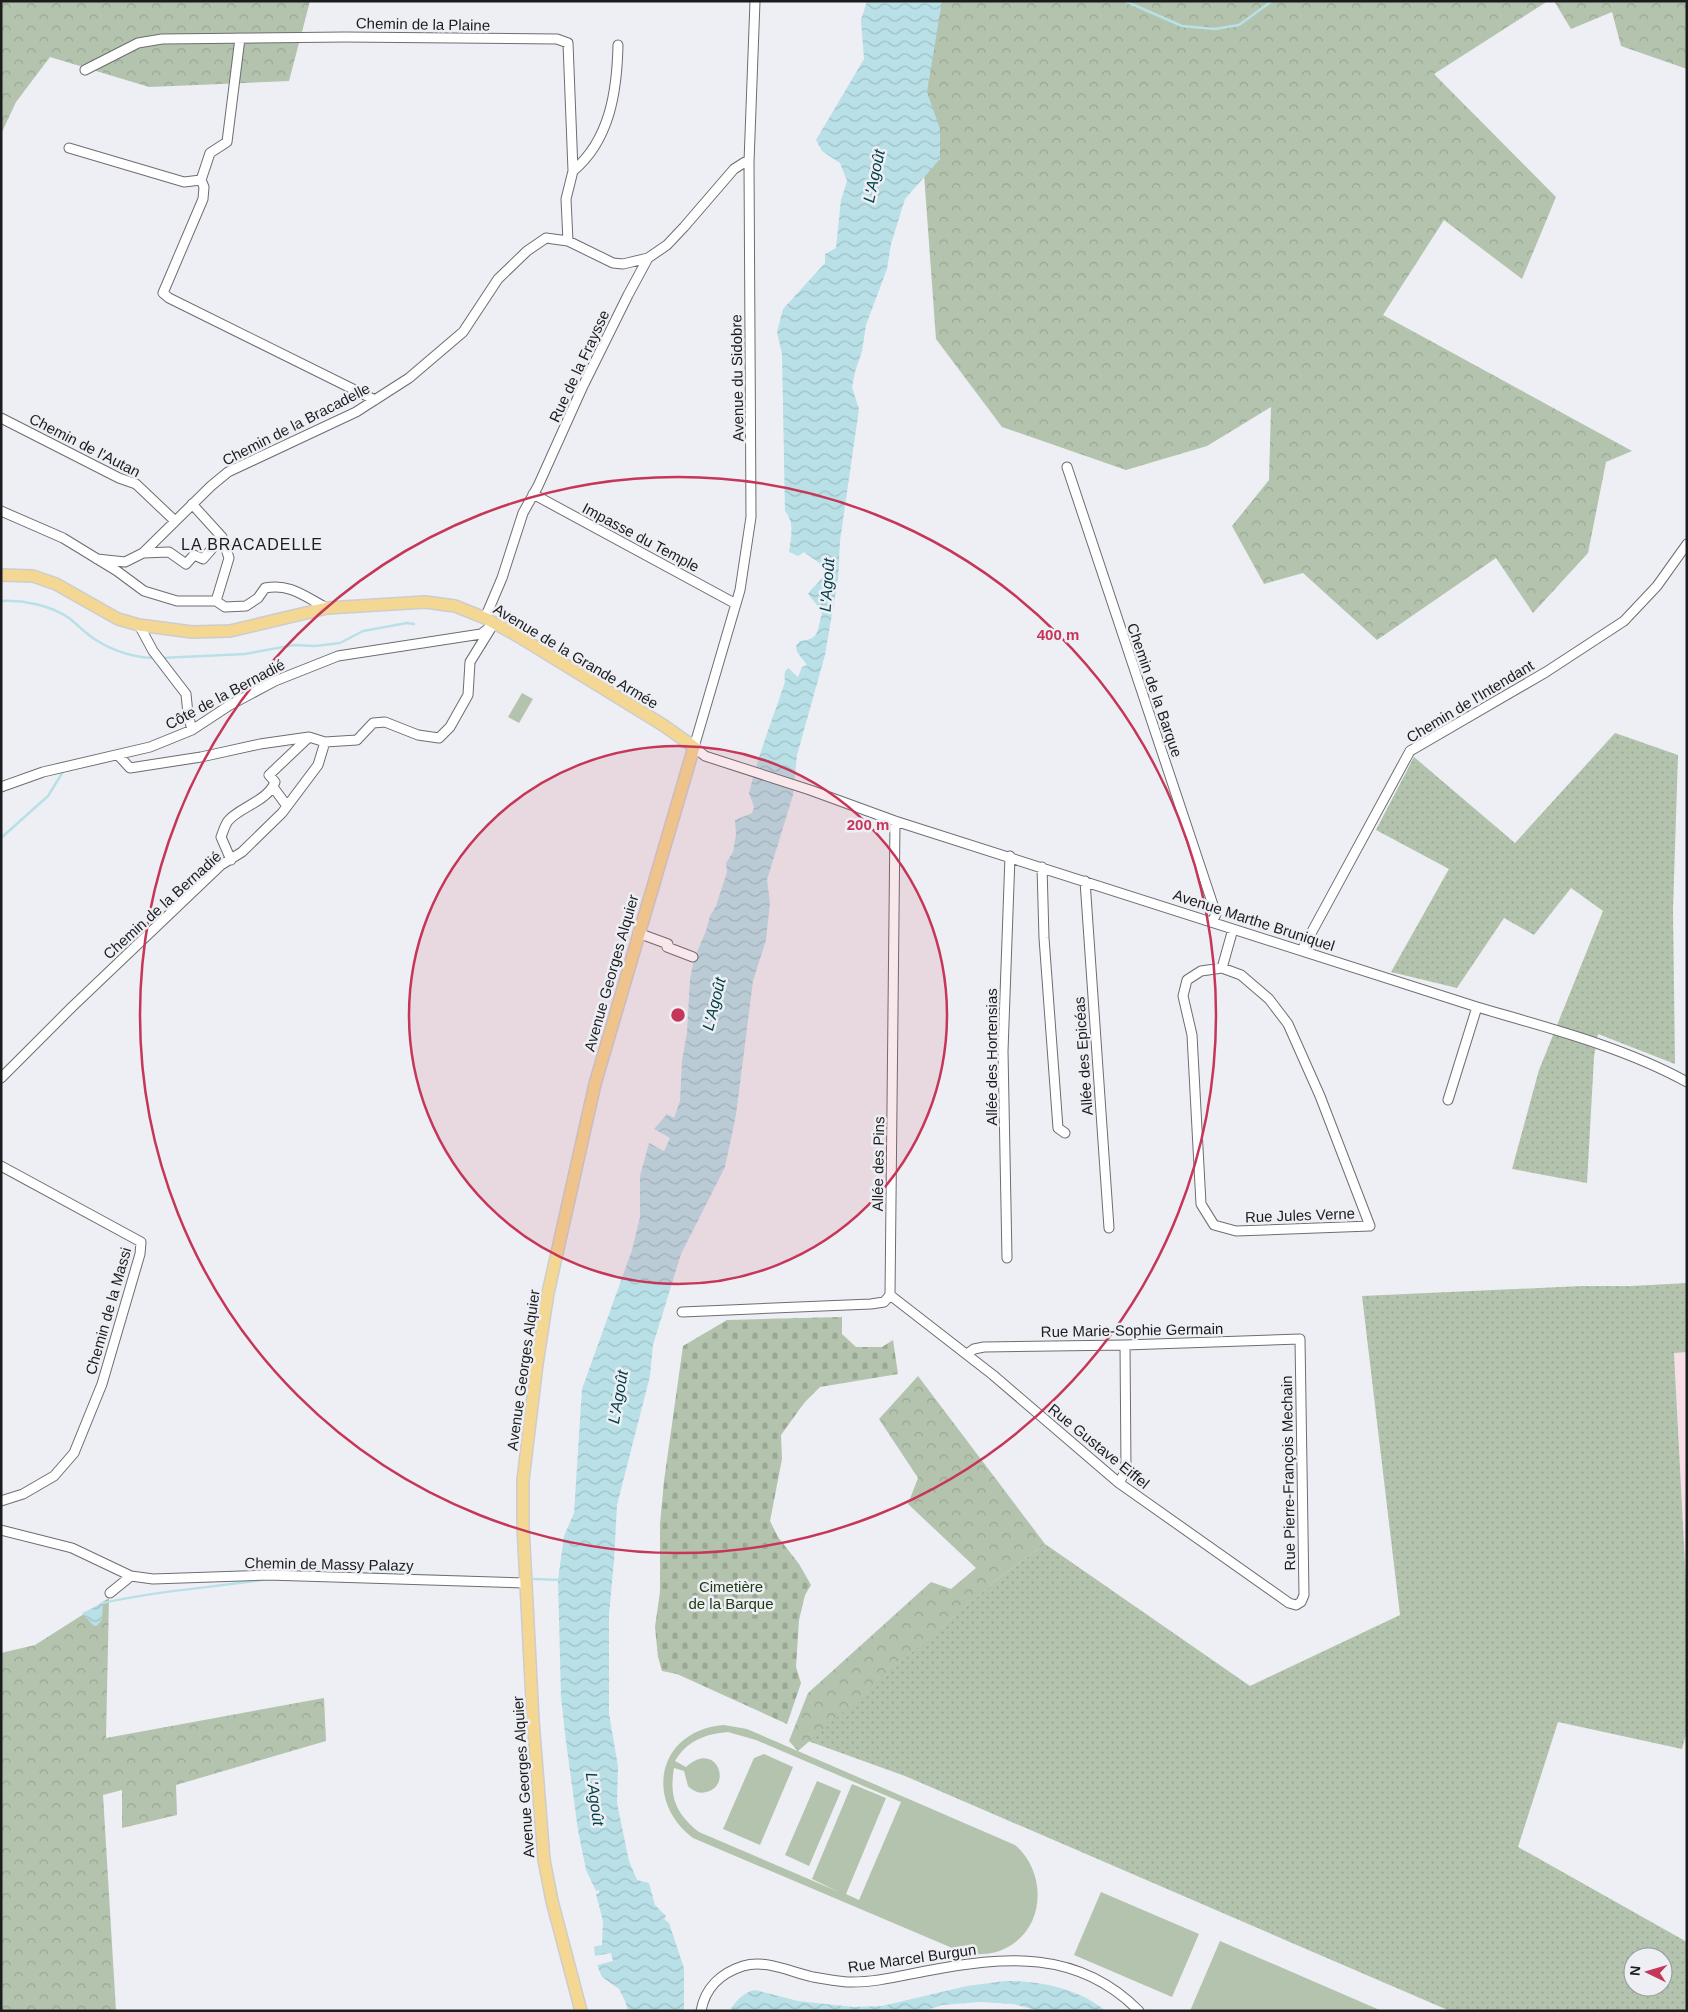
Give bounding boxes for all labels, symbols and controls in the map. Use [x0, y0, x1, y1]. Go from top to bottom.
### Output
street label: Chemin de la Plaine [356, 14, 490, 34]
water label: L'Agoût [860, 147, 888, 204]
street label: Rue de la Fraysse [546, 307, 612, 425]
street label: Avenue du Sidobre [727, 314, 747, 442]
street label: Chemin de la Bracadelle [219, 379, 373, 469]
street label: Chemin de l'Autan [27, 410, 143, 480]
street label: Impasse du Temple [580, 499, 702, 575]
district label: LA BRACADELLE [181, 536, 323, 553]
water label: L'Agoût [817, 557, 837, 612]
street label: Avenue de la Grande Armée [491, 600, 661, 712]
street label: Chemin de la Barque [1124, 621, 1186, 759]
text: 400 m [1037, 626, 1079, 643]
street label: Côte de la Bernadié [162, 655, 288, 733]
street label: Chemin de l'Intendant [1403, 656, 1537, 746]
text: 200 m [847, 816, 889, 833]
street label: Chemin de la Bernadié [100, 848, 224, 962]
street label: Avenue Marthe Bruniquel [1171, 886, 1337, 954]
street label: Avenue Georges Alquier [580, 893, 642, 1053]
water label: L'Agoût [699, 975, 729, 1032]
street label: Allée des Hortensias [983, 988, 1000, 1126]
street label: Allée des Epicéas [1070, 996, 1096, 1116]
centre of rings [669, 1006, 687, 1024]
street label: Allée des Pins [869, 1116, 887, 1212]
street label: Rue Jules Verne [1245, 1205, 1355, 1225]
street label: Chemin de la Massi [82, 1245, 134, 1377]
street label: Avenue Georges Alquier [503, 1288, 543, 1452]
street label: Rue Marie-Sophie Germain [1041, 1320, 1223, 1340]
water label: L'Agoût [605, 1369, 631, 1425]
street label: Rue Pierre-François Mechain [1278, 1375, 1298, 1571]
street label: Rue Gustave Eiffel [1045, 1400, 1153, 1492]
street label: Chemin de Massy Palazy [244, 1554, 414, 1574]
park label: Cimetière de la Barque [688, 1578, 774, 1612]
street label: Avenue Georges Alquier [509, 1695, 537, 1859]
water label: L'Agoût [583, 1771, 607, 1827]
street label: Rue Marcel Burgun [847, 1941, 977, 1975]
north arrow [1623, 1947, 1673, 1997]
text: N [1627, 1965, 1643, 1977]

